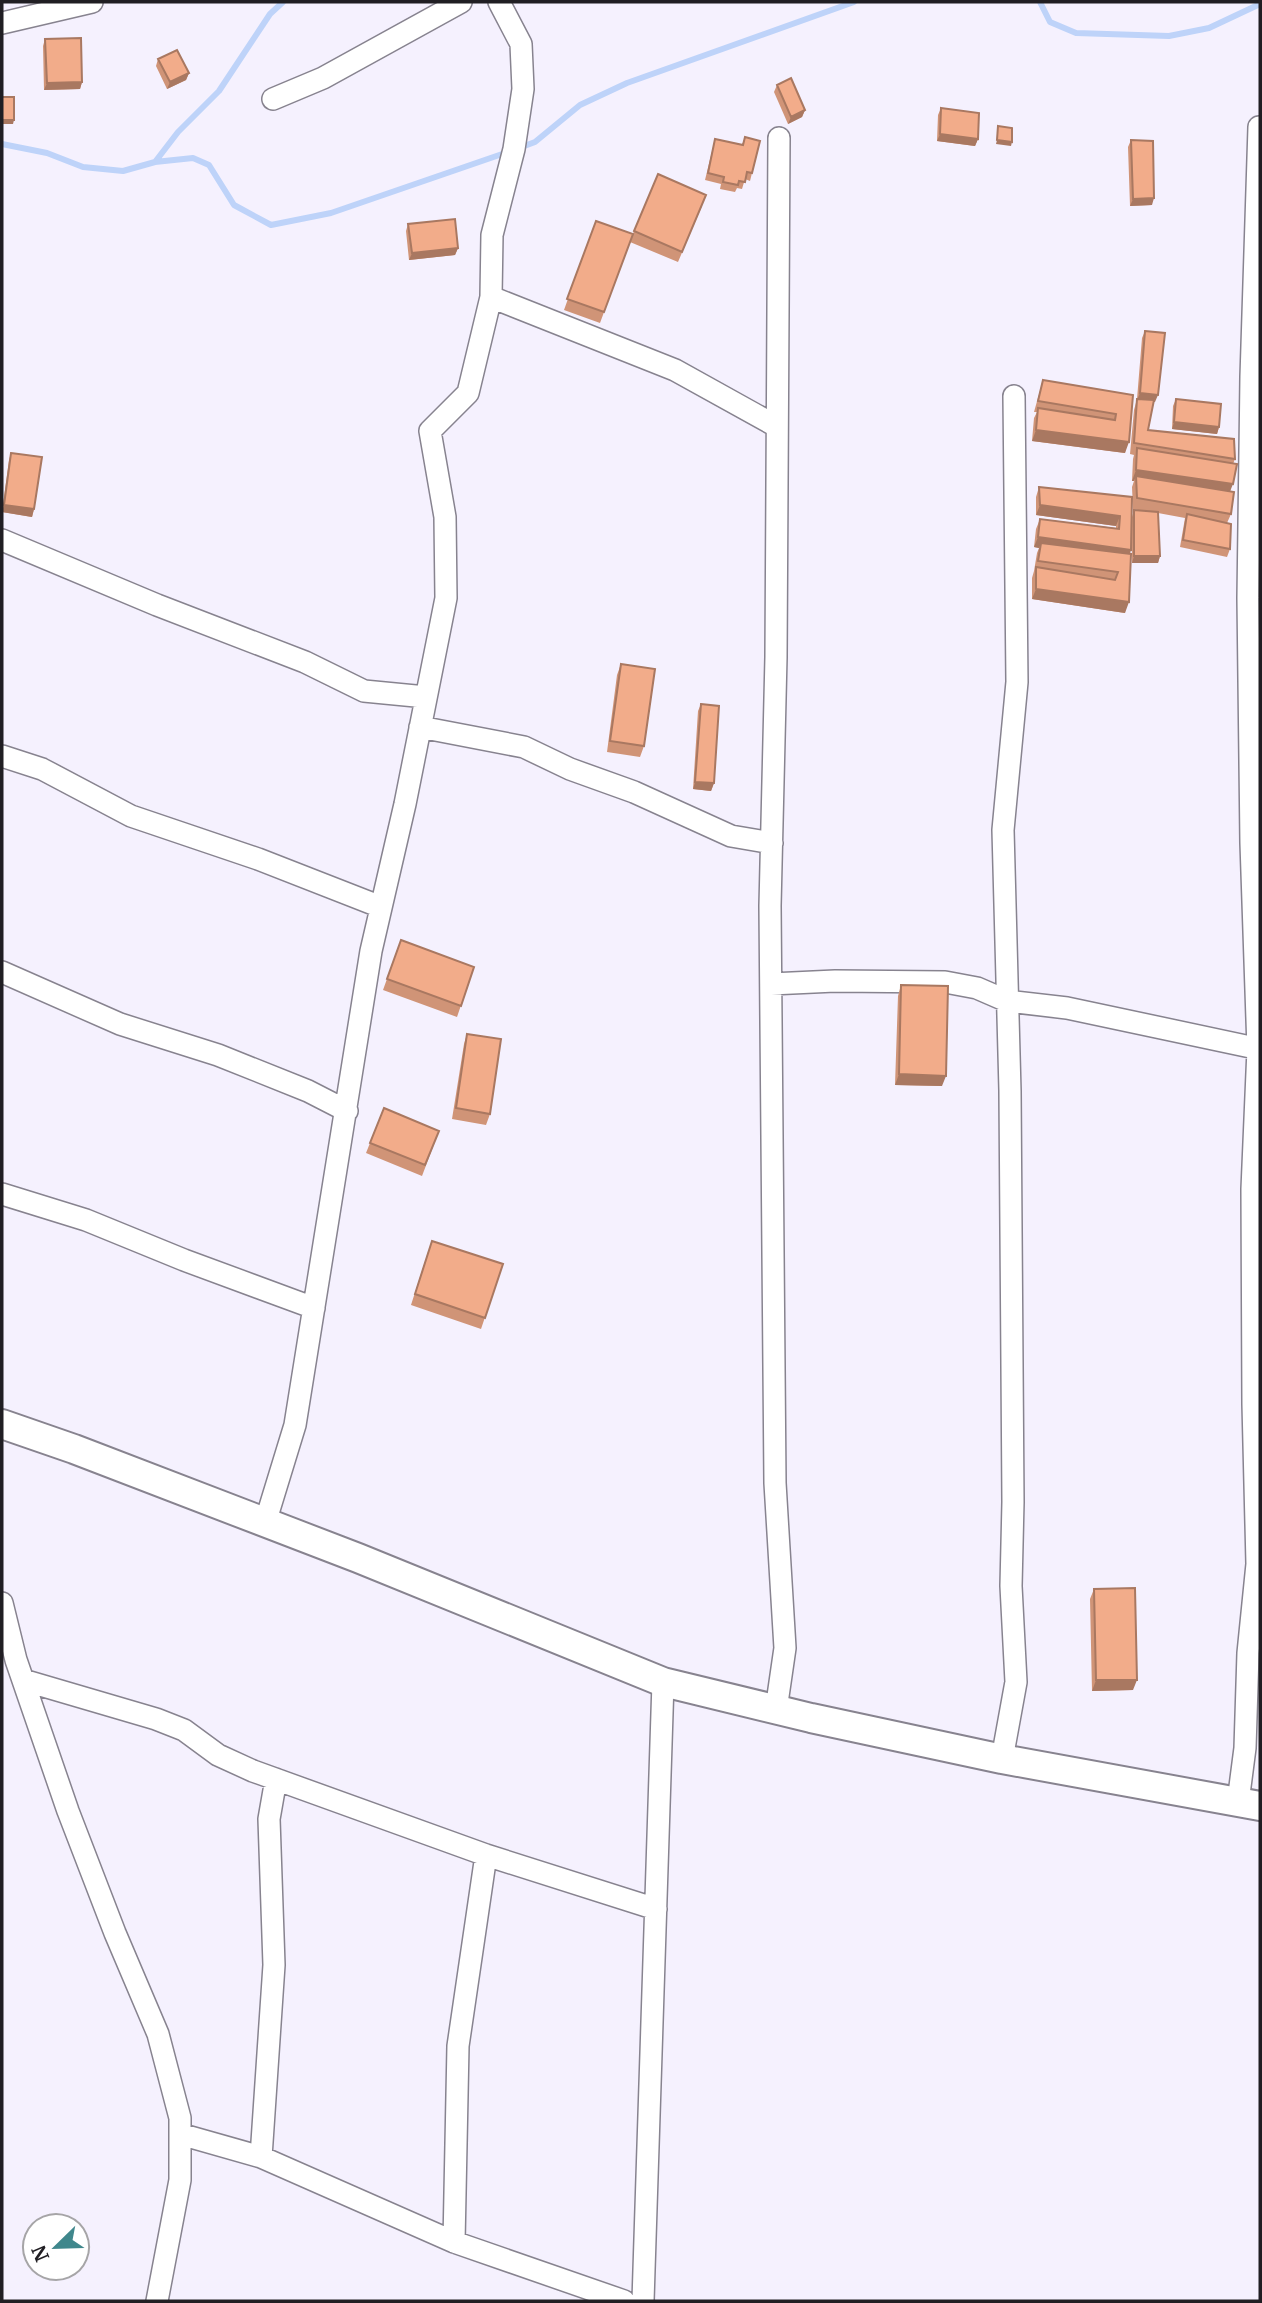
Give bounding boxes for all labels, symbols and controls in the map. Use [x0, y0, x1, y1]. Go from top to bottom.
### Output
north arrow [21, 2212, 91, 2282]
text: N [26, 2242, 54, 2265]

